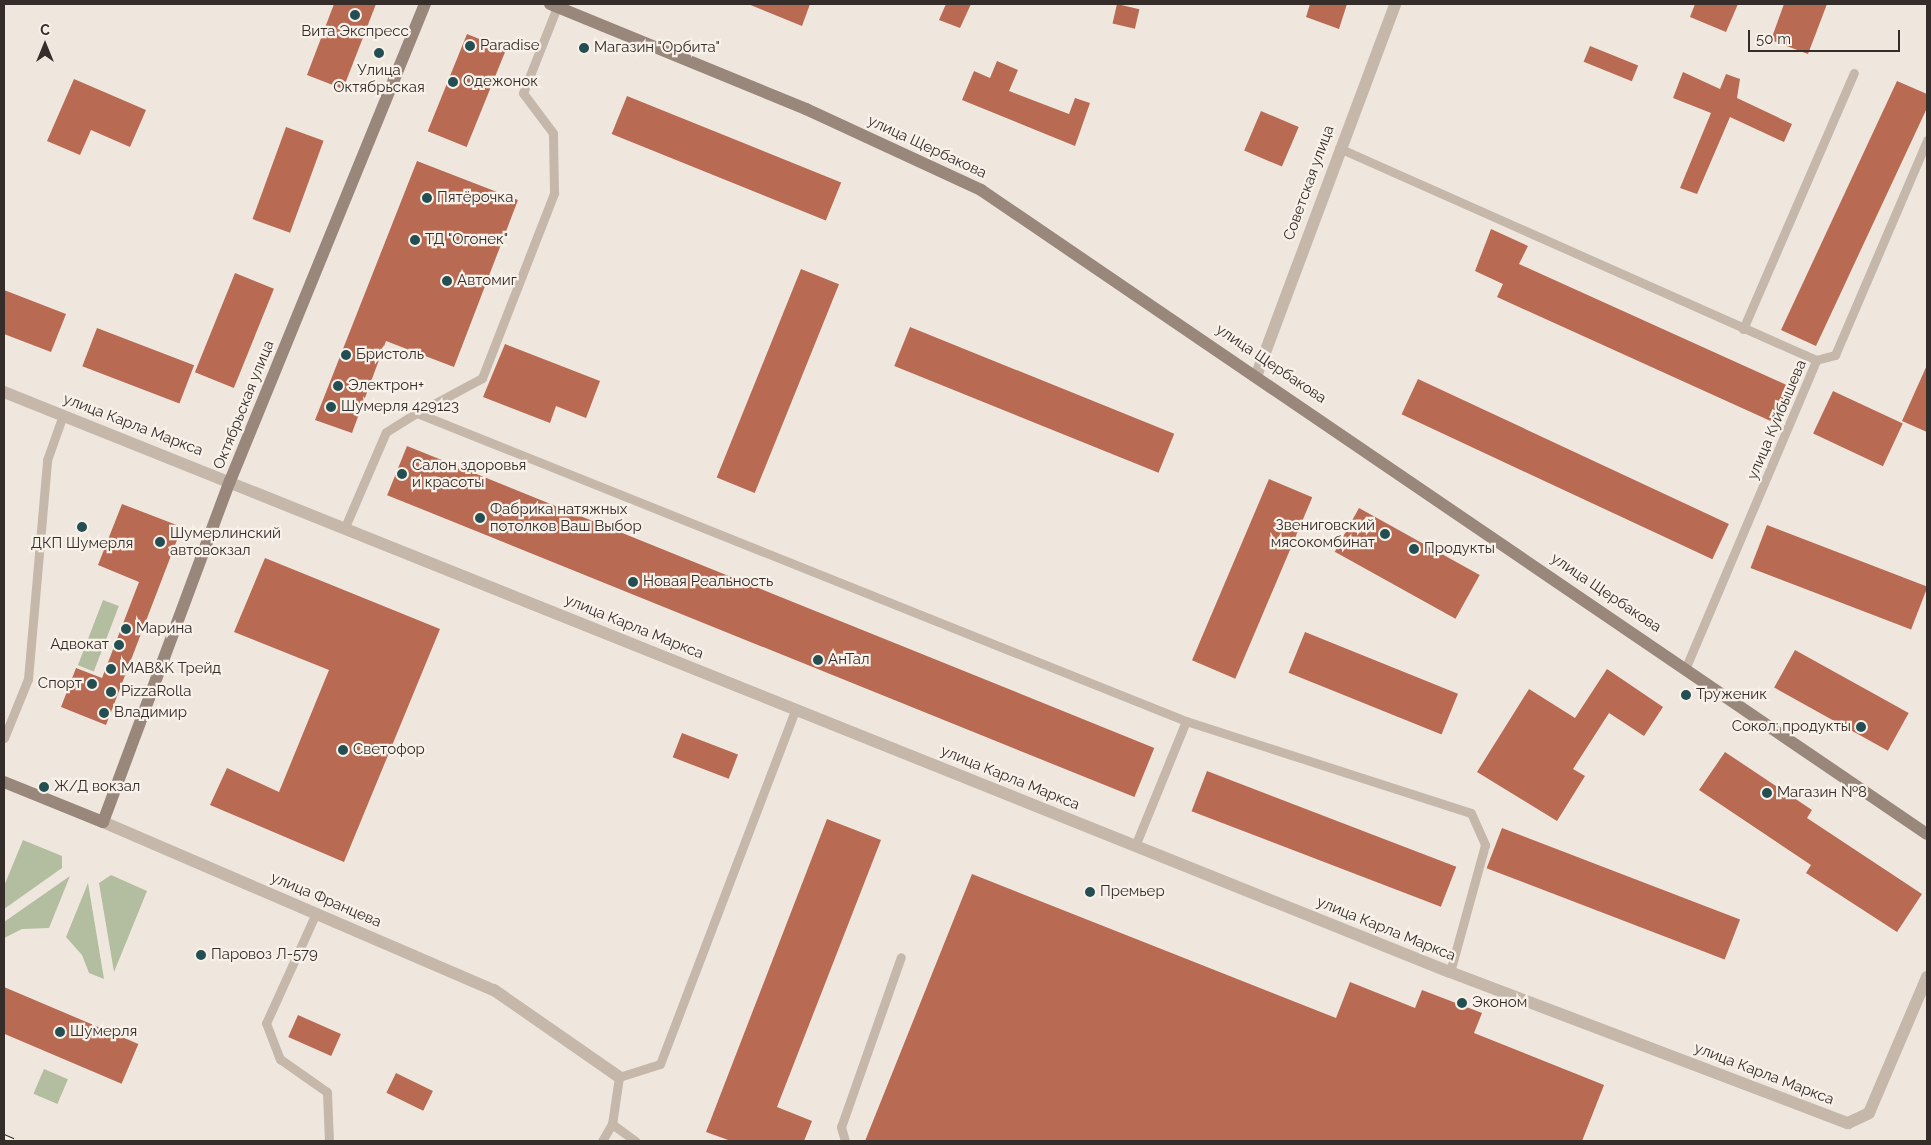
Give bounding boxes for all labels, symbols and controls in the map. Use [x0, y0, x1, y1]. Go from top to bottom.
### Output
marker: Вита Экспресс [349, 9, 361, 21]
north arrow [20, 20, 70, 70]
scale bar [1751, 20, 1904, 52]
text: С [40, 22, 50, 38]
place label: Вита Экспресс [301, 23, 409, 41]
text: 50 m [1756, 30, 1791, 48]
place label: Paradise [480, 37, 539, 55]
place label: Магазин "Орбита" [594, 39, 720, 57]
marker: Paradise [464, 40, 476, 52]
marker: Магазин "Орбита" [578, 42, 590, 54]
marker: Улица Октябрьская [373, 47, 385, 59]
place label: Улица Октябрьская [333, 61, 425, 96]
place label: Одежонок [463, 73, 538, 91]
marker: Одежонок [447, 76, 459, 88]
street label: улица Щербакова [865, 112, 989, 182]
street label: Советская улица [1280, 123, 1338, 243]
place label: Пятёрочка [437, 189, 513, 207]
marker: Пятёрочка [421, 192, 433, 204]
place label: ТД "Огонек" [425, 231, 509, 249]
marker: ТД "Огонек" [409, 234, 421, 246]
place label: Автомиг [457, 272, 517, 290]
marker: Автомиг [441, 275, 453, 287]
street label: улица Щербакова [1213, 320, 1329, 408]
street label: Октябрьская улица [210, 338, 278, 472]
place label: Бристоль [356, 346, 424, 364]
marker: Бристоль [340, 349, 352, 361]
street label: улица Куйбышева [1744, 357, 1810, 483]
place label: Электрон+ [348, 377, 424, 395]
marker: Электрон+ [332, 380, 344, 392]
street label: улица Карла Маркса [61, 390, 205, 460]
place label: Шумерля 429123 [341, 398, 459, 416]
marker: Шумерля 429123 [325, 401, 337, 413]
place label: Салон здоровья и красоты [412, 456, 526, 491]
marker: Салон здоровья и красоты [396, 468, 408, 480]
place label: Фабрика натяжных потолков Ваш Выбор [490, 500, 642, 535]
marker: Фабрика натяжных потолков Ваш Выбор [474, 512, 486, 524]
place label: Звениговский мясокомбинат [1271, 516, 1375, 551]
marker: ДКП Шумерля [76, 521, 88, 533]
place label: Шумерлинский автовокзал [170, 524, 281, 559]
marker: Звениговский мясокомбинат [1379, 528, 1391, 540]
place label: ДКП Шумерля [31, 535, 133, 553]
marker: Шумерлинский автовокзал [154, 536, 166, 548]
place label: Продукты [1424, 540, 1495, 558]
marker: Продукты [1408, 543, 1420, 555]
street label: улица Щербакова [1548, 549, 1664, 637]
place label: Новая Реальность [643, 573, 773, 591]
marker: Новая Реальность [627, 576, 639, 588]
street label: улица Карла Маркса [562, 591, 706, 663]
place label: Марина [136, 620, 192, 638]
marker: Марина [120, 623, 132, 635]
place label: Адвокат [50, 636, 109, 654]
marker: Адвокат [113, 639, 125, 651]
place label: АнТал [828, 651, 869, 669]
marker: АнТал [812, 654, 824, 666]
place label: МАВ&K Трейд [121, 660, 221, 678]
marker: МАВ&K Трейд [105, 663, 117, 675]
place label: Спорт [38, 675, 82, 693]
marker: Спорт [86, 678, 98, 690]
place label: PizzaRolla [121, 683, 191, 701]
marker: PizzaRolla [105, 686, 117, 698]
place label: Труженик [1696, 686, 1767, 704]
marker: Труженик [1680, 689, 1692, 701]
place label: Владимир [114, 704, 187, 722]
marker: Владимир [98, 707, 110, 719]
place label: Сокол: продукты [1732, 718, 1851, 736]
marker: Сокол: продукты [1855, 721, 1867, 733]
place label: Светофор [353, 741, 425, 759]
street label: улица Карла Маркса [938, 742, 1082, 814]
marker: Светофор [337, 744, 349, 756]
place label: Ж/Д вокзал [54, 778, 140, 796]
marker: Ж/Д вокзал [38, 781, 50, 793]
place label: Магазин №8 [1777, 784, 1867, 802]
marker: Магазин №8 [1761, 787, 1773, 799]
street label: улица Францева [268, 869, 384, 931]
place label: Премьер [1100, 883, 1165, 901]
marker: Премьер [1084, 886, 1096, 898]
street label: улица Карла Маркса [1314, 893, 1458, 965]
place label: Паровоз Л-579 [211, 946, 318, 964]
marker: Паровоз Л-579 [195, 949, 207, 961]
place label: Эконом [1472, 994, 1527, 1012]
marker: Эконом [1456, 997, 1468, 1009]
place label: Шумерля [70, 1023, 137, 1041]
marker: Шумерля [54, 1026, 66, 1038]
street label: улица Карла Маркса [1692, 1039, 1836, 1109]

